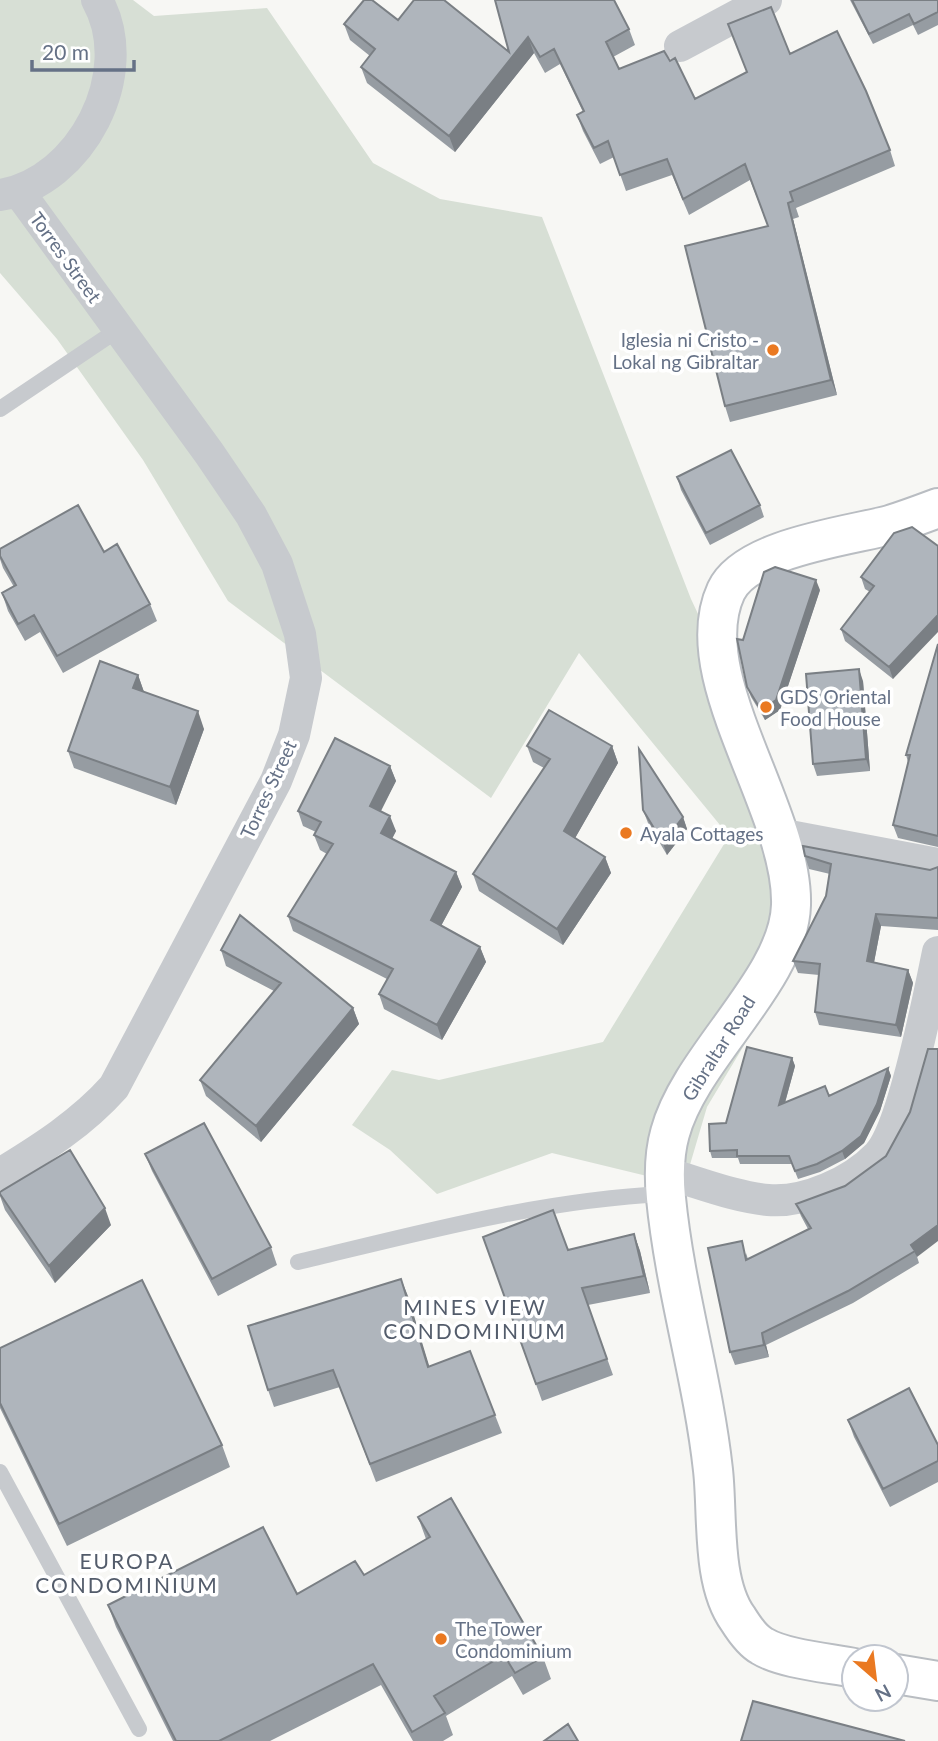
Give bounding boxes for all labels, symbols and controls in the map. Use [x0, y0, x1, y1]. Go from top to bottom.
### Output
scale bar [32, 28, 133, 72]
text: 20 m [42, 39, 89, 64]
street label: Torres Street [25, 207, 107, 307]
place label: Iglesia ni Cristo - Lokal ng Gibraltar [613, 328, 759, 373]
marker: Iglesia ni Cristo - Lokal ng Gibraltar [765, 342, 781, 358]
place label: GDS Oriental Food House [780, 685, 891, 730]
marker: GDS Oriental Food House [758, 699, 774, 715]
street label: Torres Street [235, 736, 301, 842]
place label: Ayala Cottages [640, 822, 763, 845]
marker: Ayala Cottages [618, 825, 634, 841]
street label: Gibraltar Road [677, 991, 759, 1105]
district label: MINES VIEW CONDOMINIUM [383, 1294, 567, 1343]
district label: EUROPA CONDOMINIUM [35, 1548, 219, 1597]
place label: The Tower Condominium [455, 1617, 572, 1662]
marker: The Tower Condominium [433, 1631, 449, 1647]
north arrow [840, 1643, 910, 1713]
text: N [871, 1680, 895, 1707]

